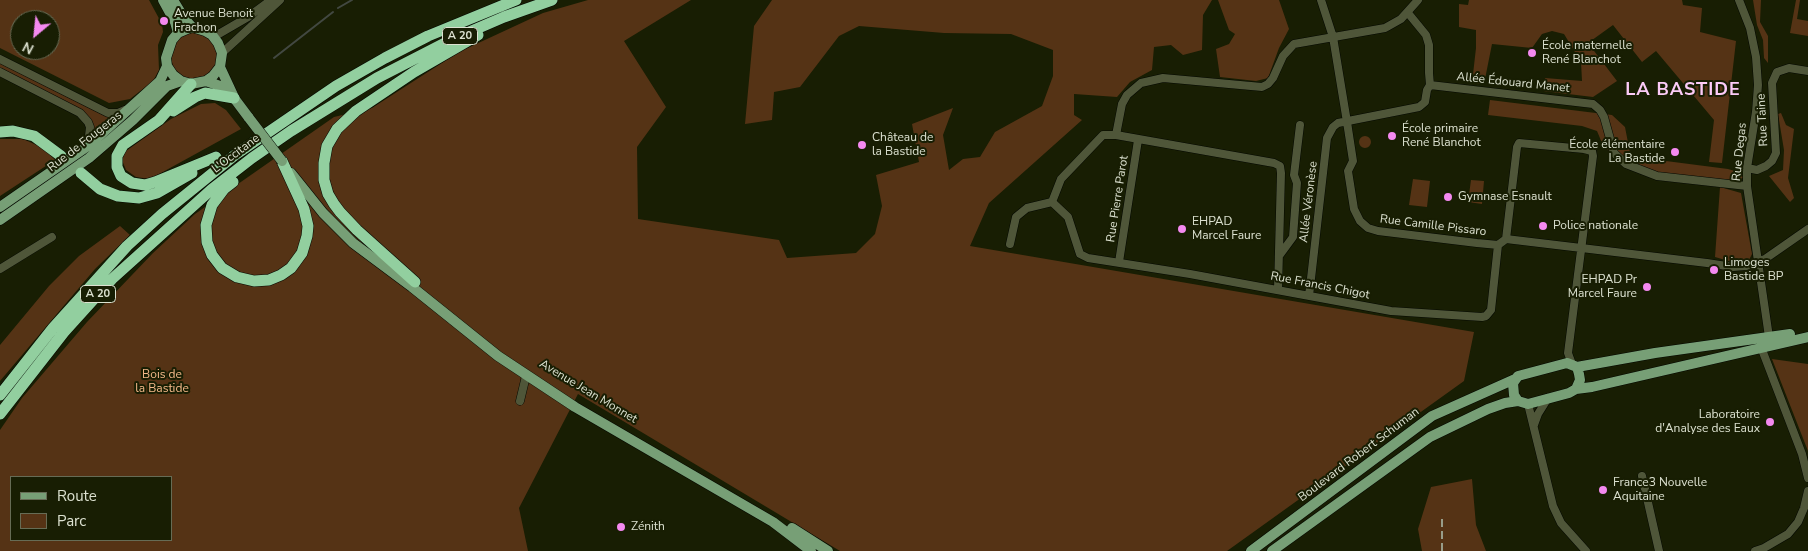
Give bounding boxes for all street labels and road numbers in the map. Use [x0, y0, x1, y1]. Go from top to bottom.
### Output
road number: A 20 [442, 28, 478, 44]
street label: Allée Édouard Manet [1456, 70, 1570, 96]
street label: Rue Taine [1754, 93, 1772, 147]
street label: Rue de Fougeras [45, 109, 125, 175]
street label: Rue Degas [1730, 122, 1750, 182]
street label: L'Occitane [209, 131, 263, 177]
street label: Rue Pierre Parot [1104, 155, 1132, 243]
street label: Allée Véronèse [1297, 161, 1321, 243]
street label: Rue Camille Pissaro [1379, 212, 1487, 240]
street label: Rue Francis Chigot [1269, 269, 1371, 303]
road number: A 20 [80, 286, 116, 302]
street label: Avenue Jean Monnet [536, 357, 640, 427]
street label: Boulevard Robert Schuman [1296, 405, 1422, 505]

